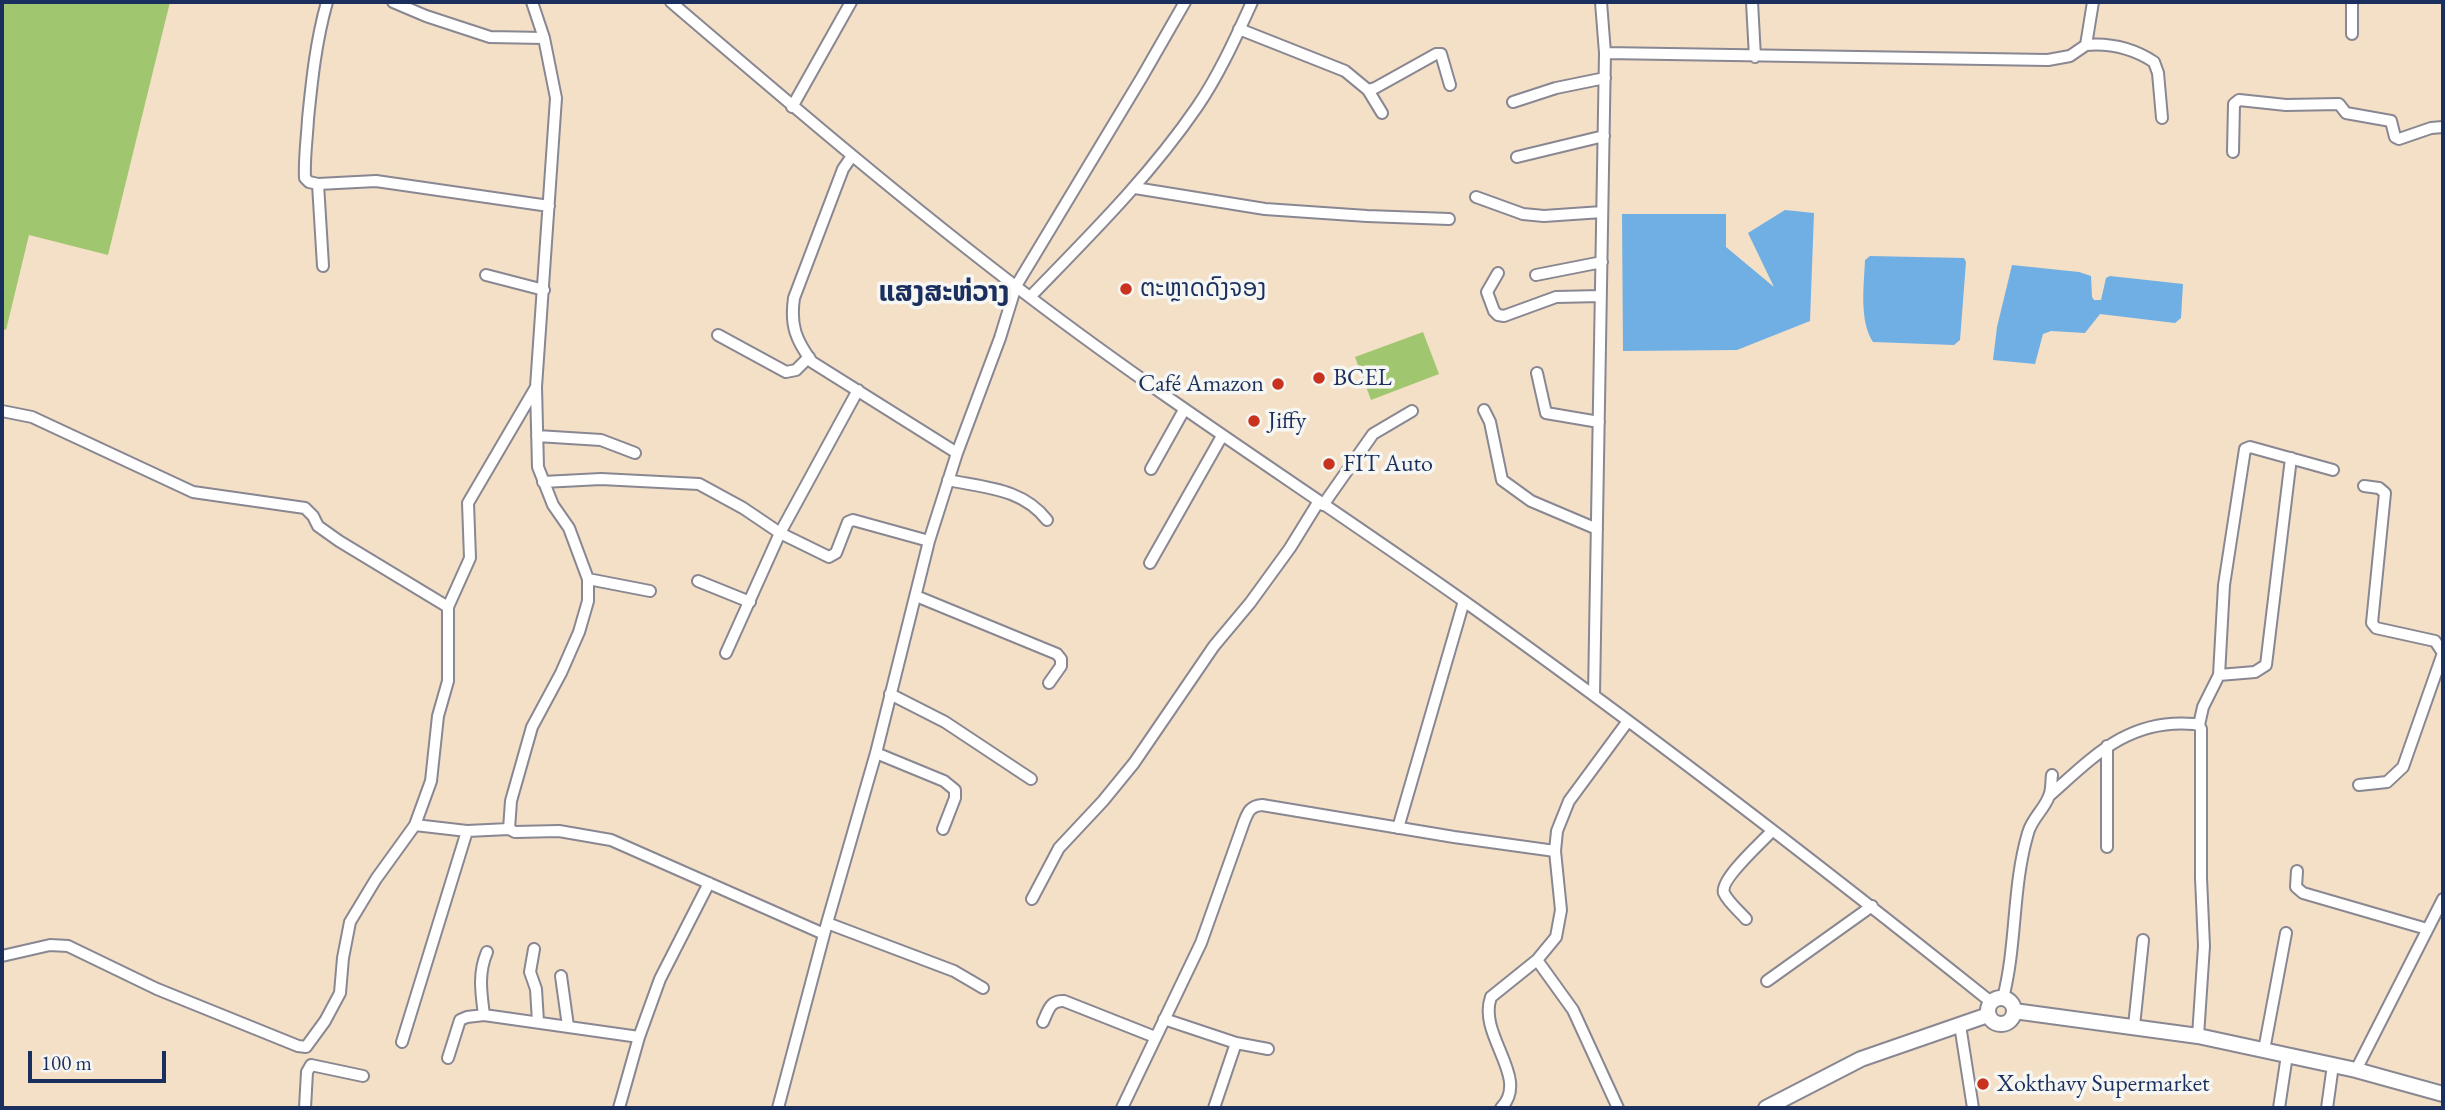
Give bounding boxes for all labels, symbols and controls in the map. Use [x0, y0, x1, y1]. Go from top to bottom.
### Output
place label: ຕະຫຼາດດົງຈອງ [1140, 275, 1266, 303]
district label: ແສງສະຫ່ວາງ [879, 276, 1009, 310]
marker: ຕະຫຼາດດົງຈອງ [1118, 281, 1134, 297]
place label: BCEL [1333, 364, 1392, 392]
place label: Café Amazon [1138, 370, 1264, 398]
marker: BCEL [1311, 370, 1327, 386]
marker: Café Amazon [1270, 376, 1286, 392]
place label: Jiffy [1268, 407, 1306, 435]
marker: Jiffy [1246, 413, 1262, 429]
place label: FIT Auto [1343, 450, 1433, 478]
marker: FIT Auto [1321, 456, 1337, 472]
scale bar [32, 1036, 170, 1080]
text: 100 m [41, 1049, 92, 1076]
place label: Xokthavy Supermarket [1997, 1070, 2210, 1098]
marker: Xokthavy Supermarket [1975, 1076, 1991, 1092]

